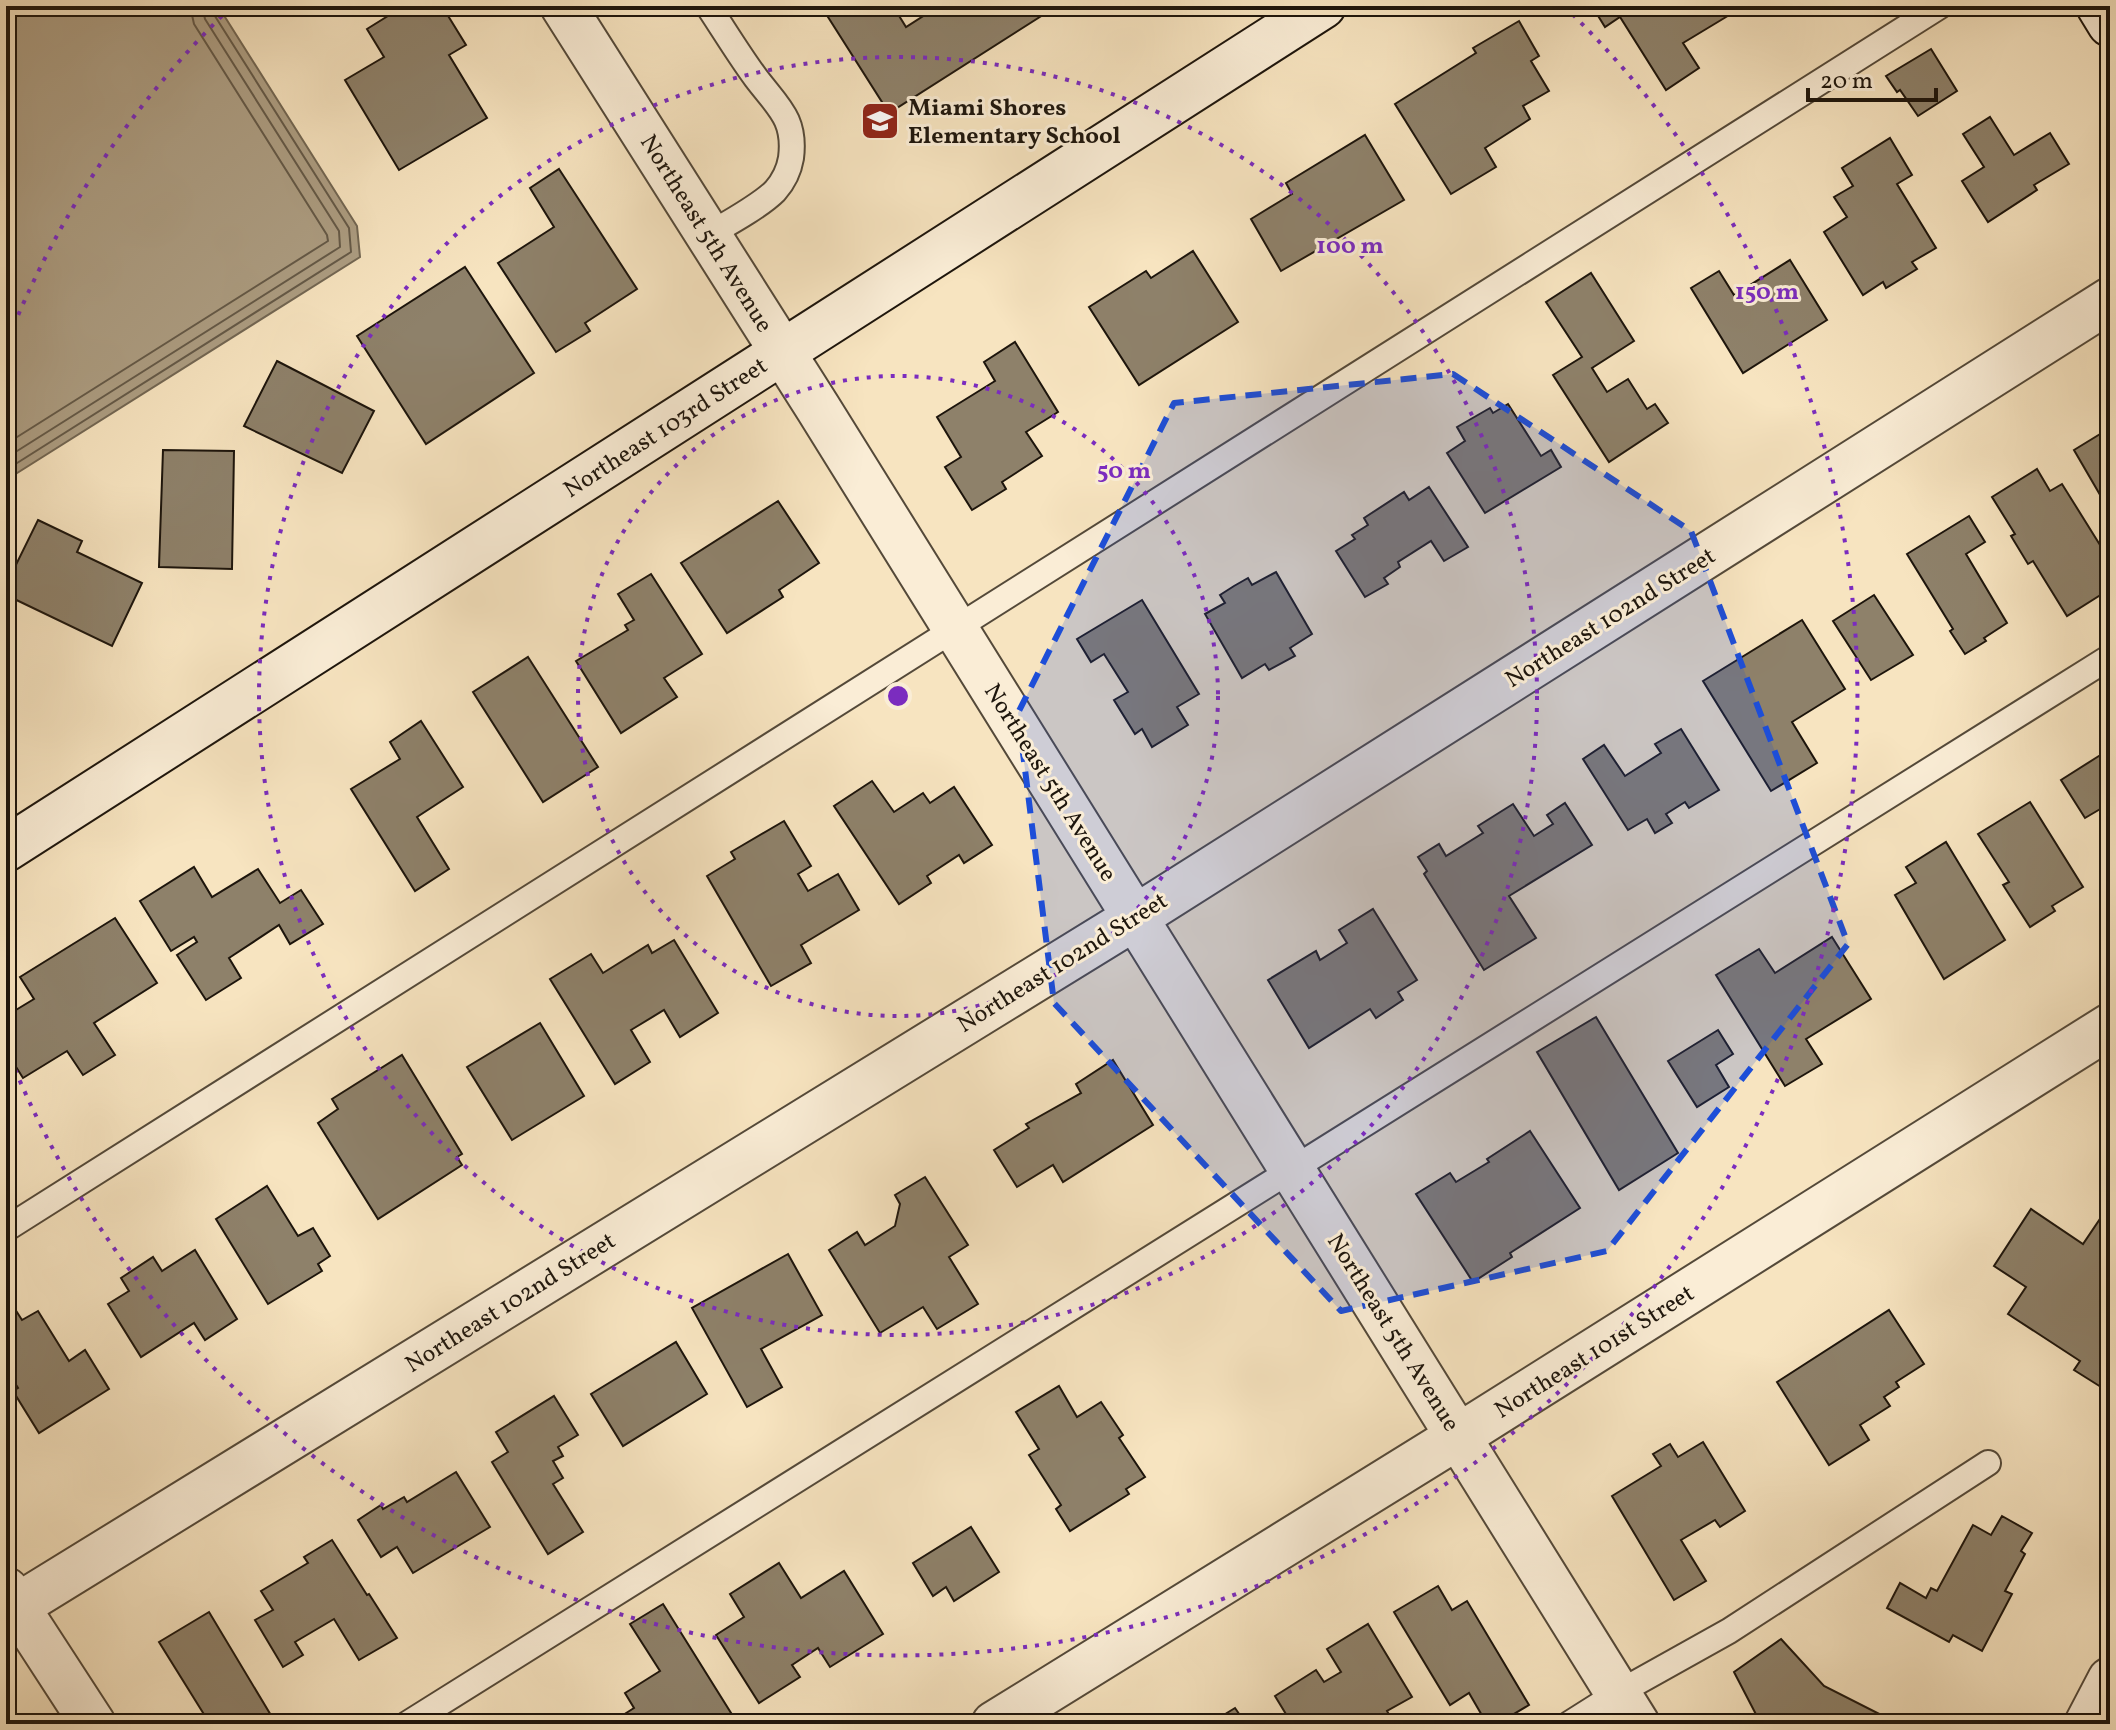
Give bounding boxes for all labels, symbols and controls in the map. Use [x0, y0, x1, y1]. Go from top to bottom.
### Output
scale bar [1808, 52, 1936, 102]
text: 20 m [1820, 65, 1873, 99]
place label: Miami Shores Elementary School [908, 92, 1121, 154]
school or university icon: Miami Shores Elementary School [859, 100, 901, 142]
street label: Northeast 5th Avenue [631, 128, 780, 340]
text: 100 m [1316, 230, 1384, 264]
text: 150 m [1735, 276, 1799, 310]
street label: Northeast 103rd Street [557, 350, 775, 507]
text: 50 m [1097, 455, 1151, 489]
street label: Northeast 102nd Street [1499, 540, 1723, 697]
street label: Northeast 5th Avenue [975, 677, 1124, 889]
centre of rings [884, 682, 912, 710]
street label: Northeast 102nd Street [951, 885, 1175, 1042]
street label: Northeast 102nd Street [399, 1225, 623, 1382]
street label: Northeast 5th Avenue [1318, 1227, 1467, 1439]
street label: Northeast 101st Street [1489, 1277, 1701, 1428]

